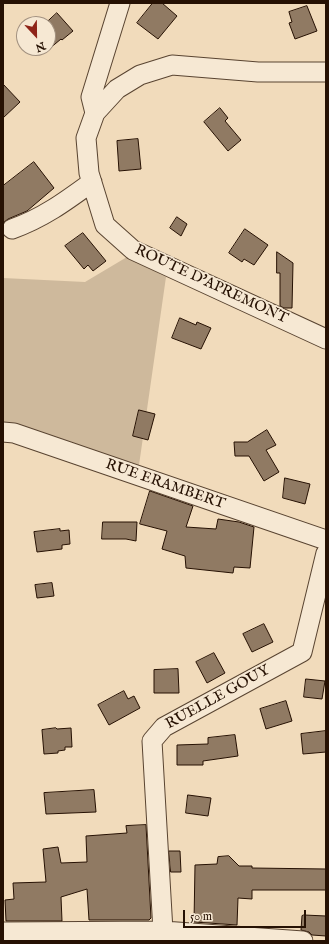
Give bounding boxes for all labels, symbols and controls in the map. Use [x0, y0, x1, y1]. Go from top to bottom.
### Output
north arrow [16, 16, 56, 56]
text: N [33, 38, 47, 54]
street label: ROUTE D'APREMONT [132, 242, 290, 328]
street label: RUE ERAMBERT [103, 456, 227, 514]
street label: RUELLE GOUY [163, 662, 273, 734]
scale bar [185, 902, 308, 928]
text: 50 m [190, 909, 212, 924]

